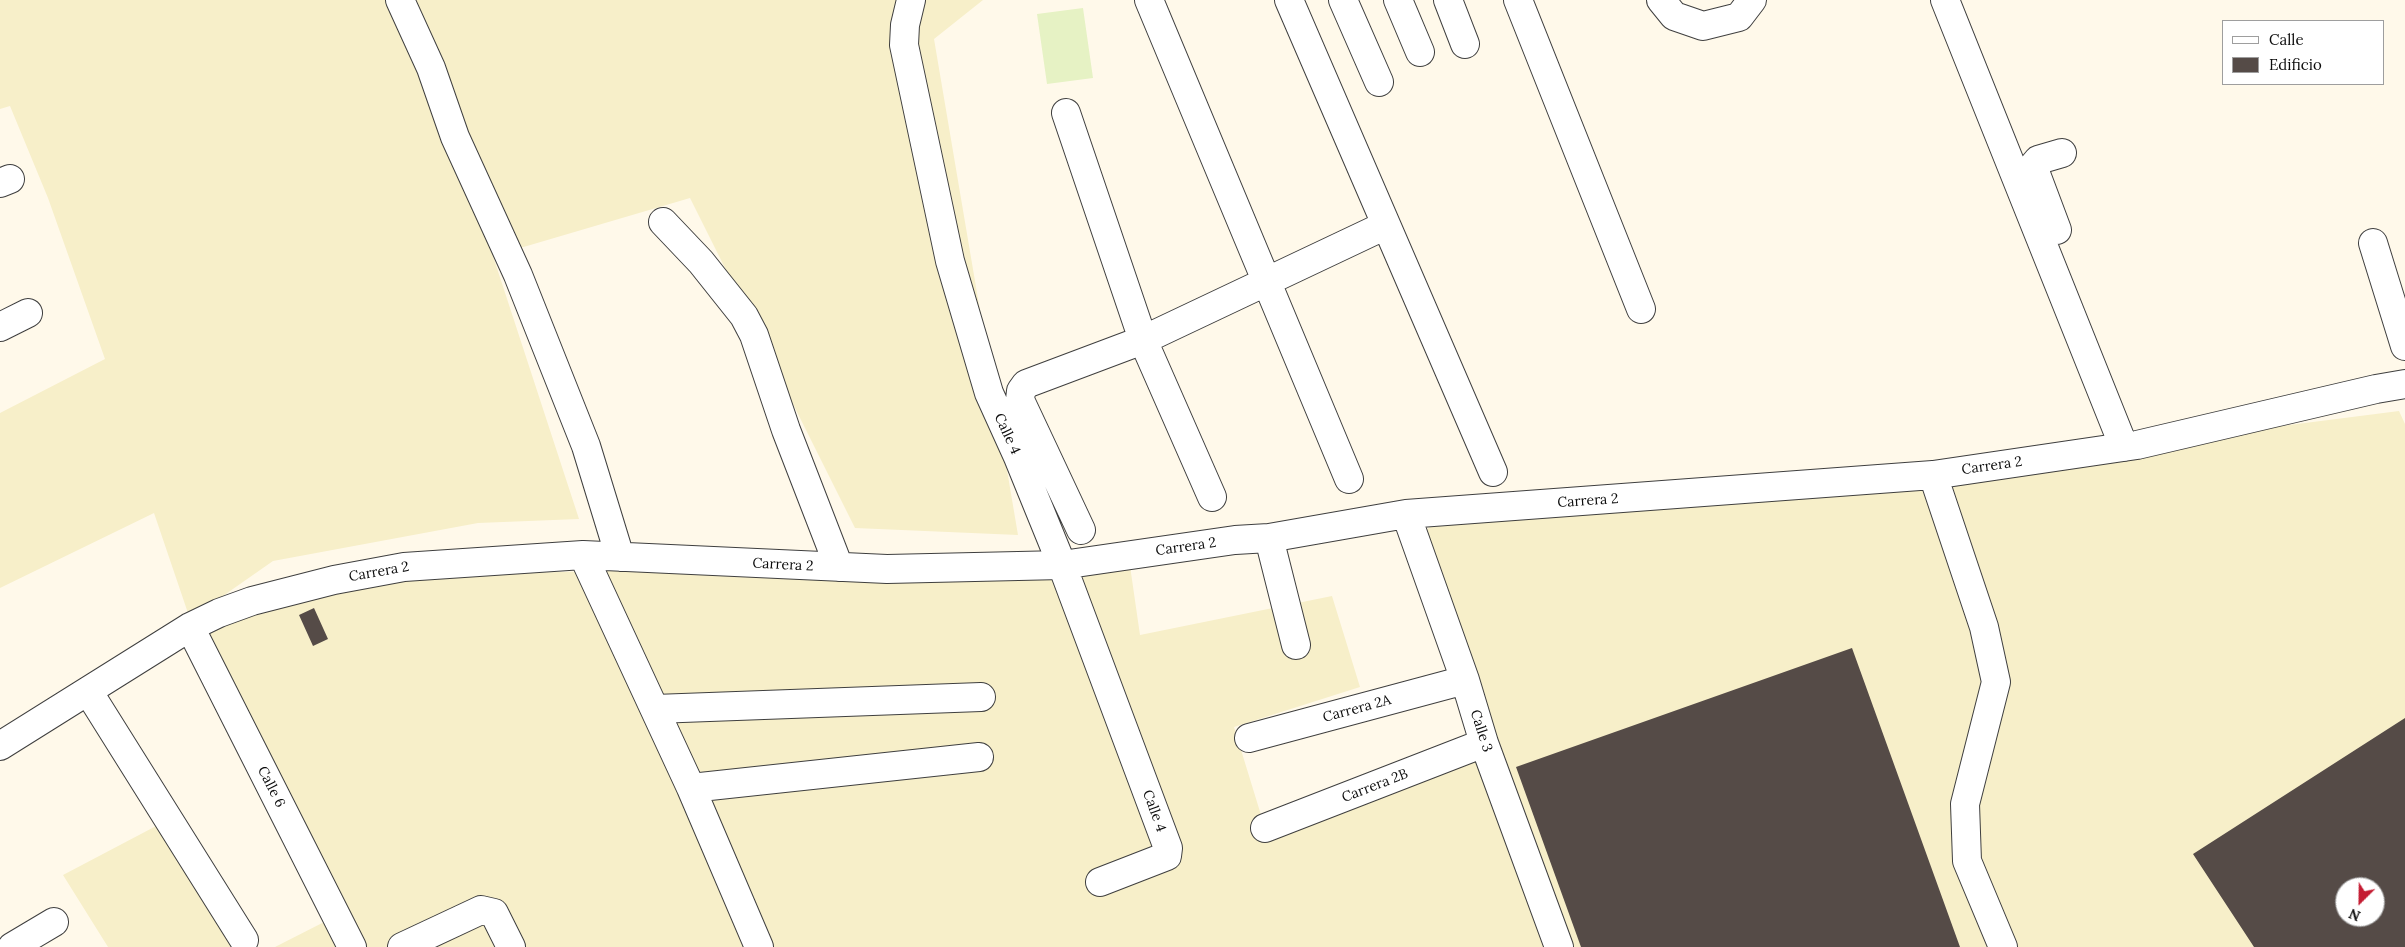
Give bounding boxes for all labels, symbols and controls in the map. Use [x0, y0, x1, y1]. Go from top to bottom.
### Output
legend [2222, 20, 2385, 85]
text: Calle [2269, 30, 2304, 49]
text: Edificio [2269, 55, 2322, 74]
street label: Calle 4 [990, 411, 1024, 457]
street label: Carrera 2 [1961, 453, 2023, 479]
street label: Carrera 2 [1557, 490, 1619, 512]
street label: Carrera 2 [1155, 534, 1217, 560]
street label: Carrera 2 [752, 555, 814, 575]
street label: Carrera 2 [347, 558, 411, 586]
street label: Carrera 2A [1321, 692, 1393, 726]
street label: Calle 3 [1466, 708, 1496, 754]
street label: Calle 6 [254, 764, 288, 810]
street label: Carrera 2B [1339, 766, 1411, 806]
street label: Calle 4 [1139, 788, 1169, 834]
north arrow [2335, 877, 2385, 927]
text: N [2346, 904, 2363, 925]

